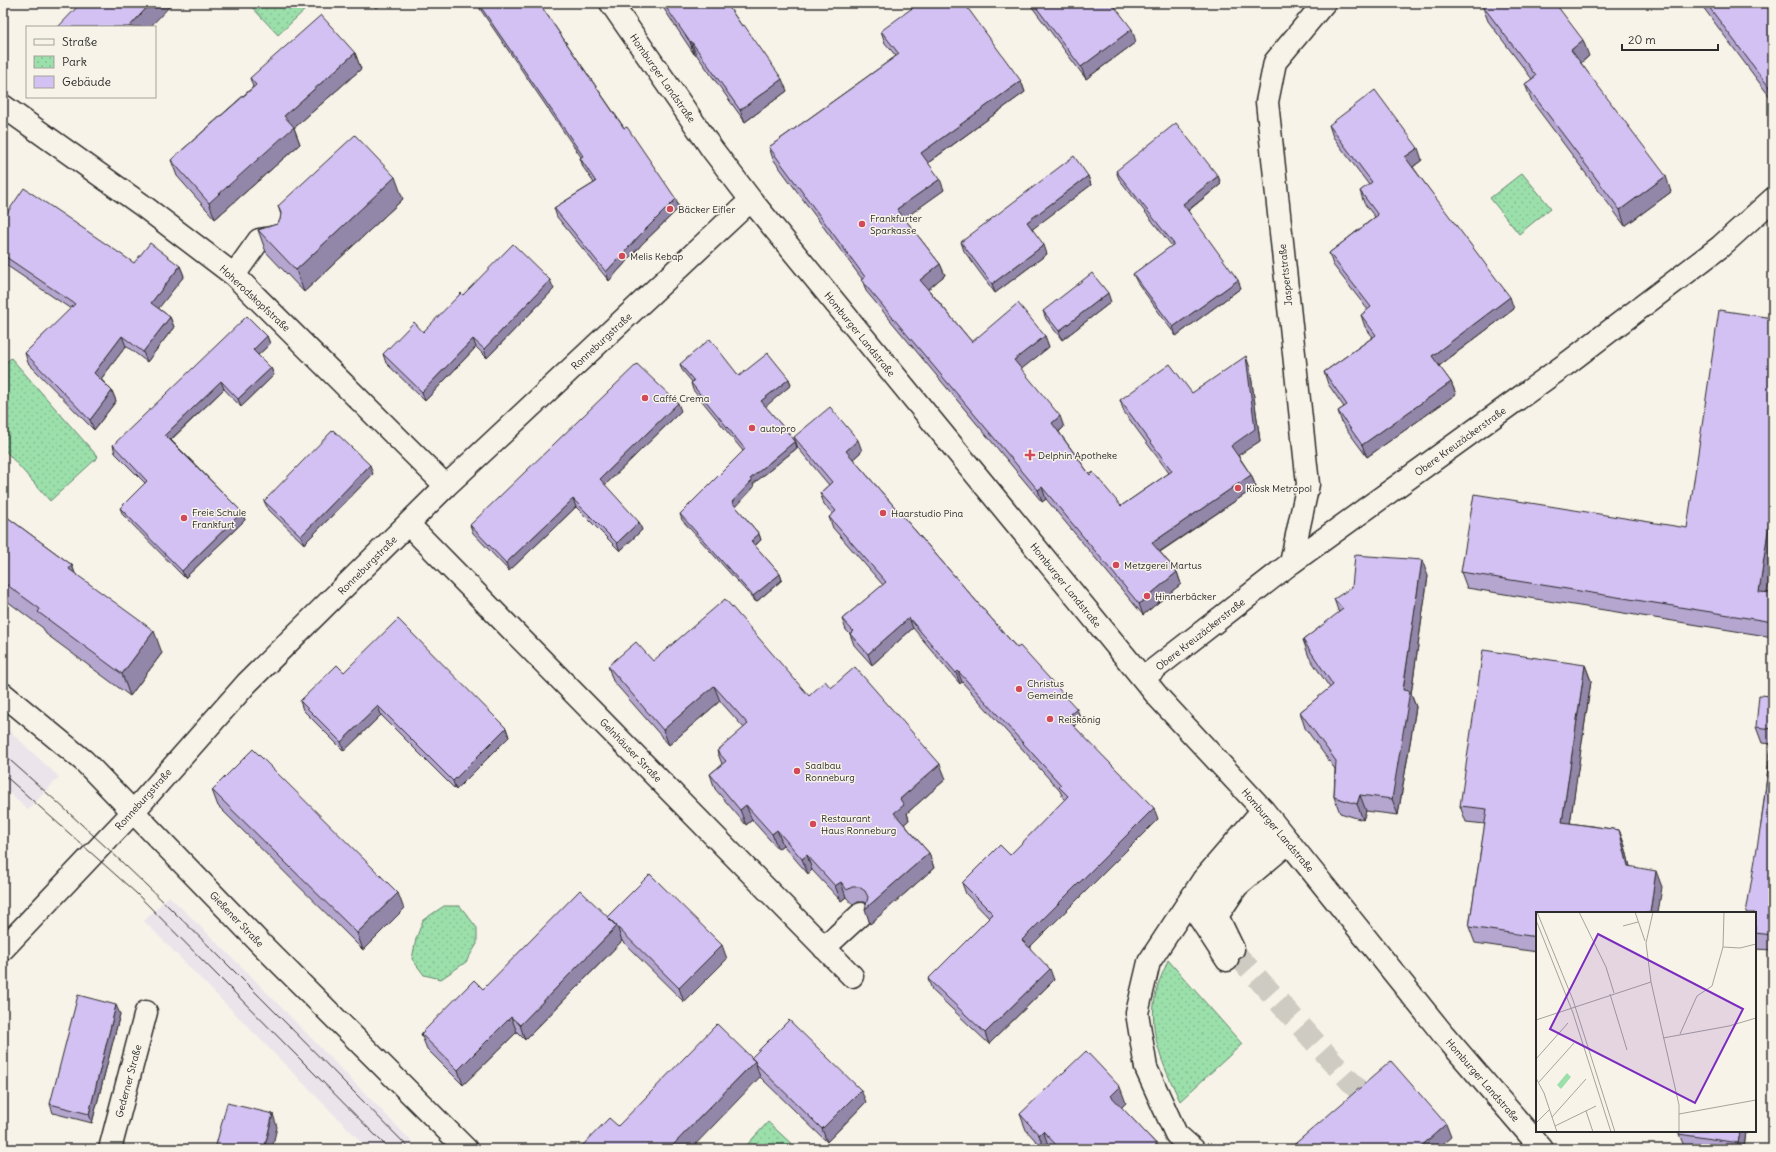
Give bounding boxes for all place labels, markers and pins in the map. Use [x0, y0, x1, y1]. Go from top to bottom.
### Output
place label: Bäcker Eifler [678, 203, 735, 216]
marker: Bäcker Eifler [665, 204, 675, 214]
place label: Frankfurter Sparkasse [870, 212, 922, 237]
marker: Frankfurter Sparkasse [857, 219, 867, 229]
place label: Melis Kebap [630, 250, 683, 263]
marker: Melis Kebap [617, 251, 627, 261]
place label: Caffé Crema [653, 392, 710, 405]
marker: Caffé Crema [640, 393, 650, 403]
place label: autopro [760, 422, 796, 435]
marker: autopro [747, 423, 757, 433]
place label: Delphin Apotheke [1038, 449, 1117, 462]
marker: Delphin Apotheke [1025, 450, 1035, 460]
place label: Kiosk Metropol [1246, 482, 1312, 495]
marker: Kiosk Metropol [1233, 483, 1243, 493]
place label: Freie Schule Frankfurt [192, 506, 246, 531]
place label: Haarstudio Pina [891, 507, 964, 520]
marker: Haarstudio Pina [878, 508, 888, 518]
marker: Freie Schule Frankfurt [179, 513, 189, 523]
place label: Metzgerei Martus [1124, 559, 1202, 572]
marker: Metzgerei Martus [1111, 560, 1121, 570]
place label: Hinnerbäcker [1155, 590, 1216, 603]
marker: Hinnerbäcker [1142, 591, 1152, 601]
place label: Christus Gemeinde [1027, 677, 1073, 702]
marker: Christus Gemeinde [1014, 684, 1024, 694]
place label: Reiskönig [1058, 713, 1101, 726]
marker: Reiskönig [1045, 714, 1055, 724]
place label: Saalbau Ronneburg [805, 759, 855, 784]
marker: Saalbau Ronneburg [792, 766, 802, 776]
place label: Restaurant Haus Ronneburg [821, 812, 896, 837]
marker: Restaurant Haus Ronneburg [808, 819, 818, 829]

